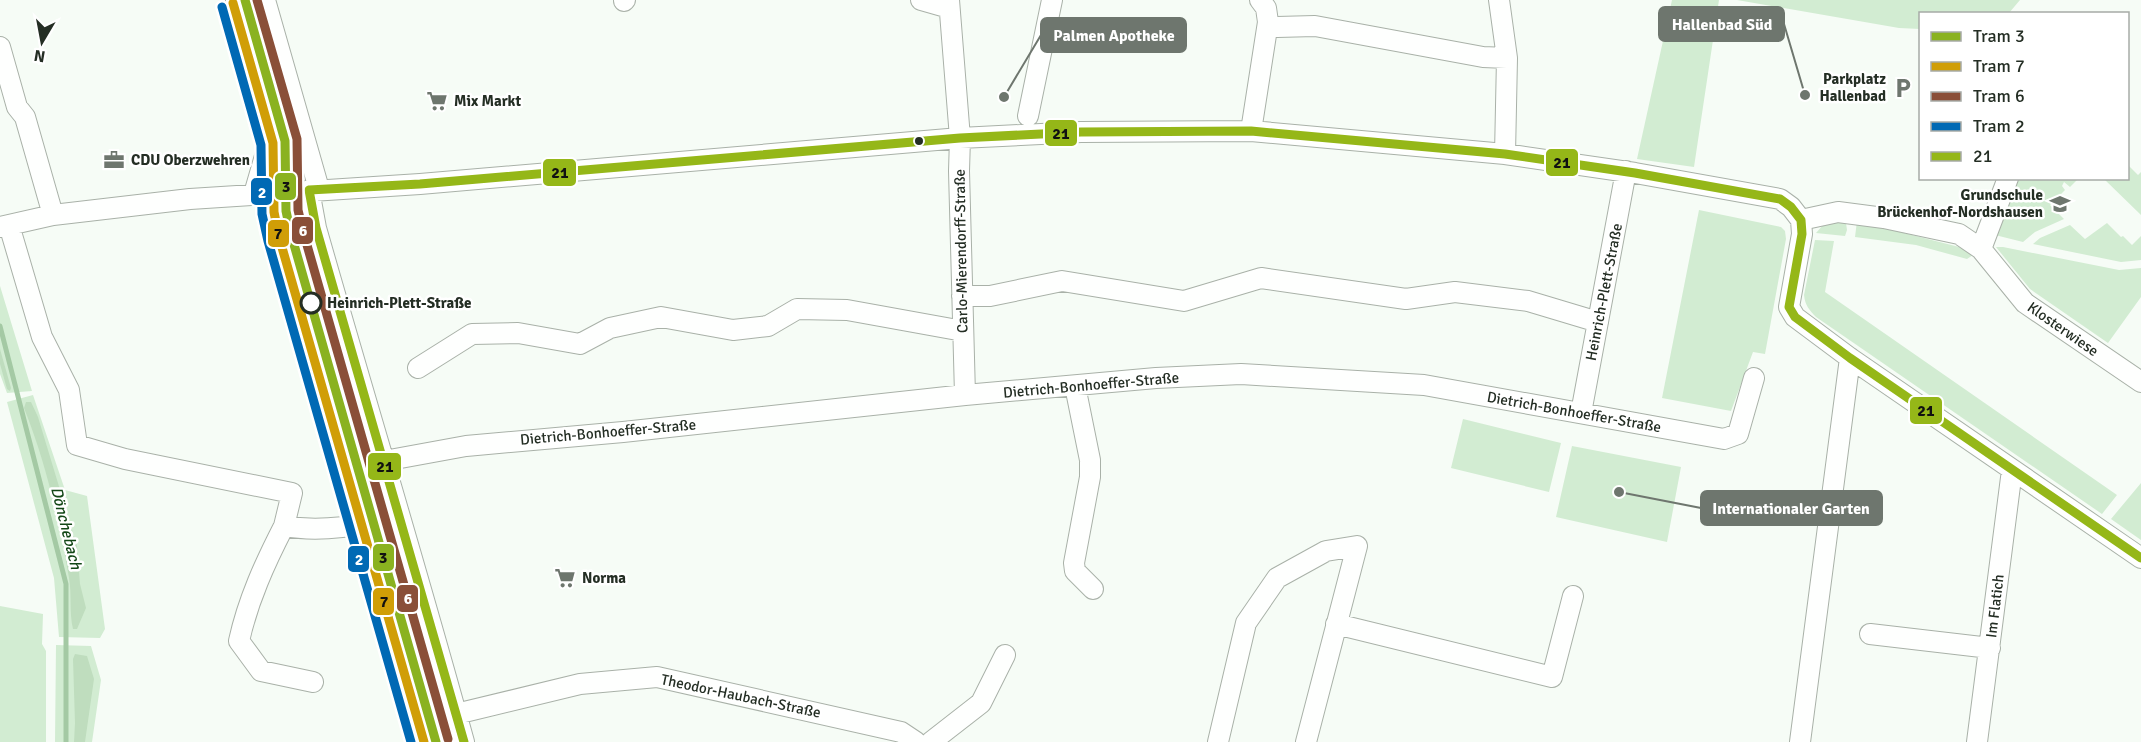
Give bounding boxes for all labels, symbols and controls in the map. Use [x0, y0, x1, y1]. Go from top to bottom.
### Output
callout: Hallenbad Süd [1659, 7, 1784, 41]
north arrow [12, 12, 72, 72]
legend [1919, 12, 2129, 180]
text: Hallenbad Süd [1672, 15, 1773, 35]
callout: Palmen Apotheke [1041, 18, 1186, 52]
text: Tram 3 [1973, 25, 2025, 47]
text: Palmen Apotheke [1053, 26, 1175, 46]
text: N [32, 45, 47, 67]
text: Tram 7 [1973, 55, 2025, 77]
place label: Parkplatz Hallenbad [1820, 70, 1886, 105]
parking icon: Parkplatz Hallenbad [1891, 76, 1915, 100]
text: Tram 6 [1973, 85, 2025, 107]
supermarket icon: Mix Markt [425, 89, 449, 113]
place label: Mix Markt [454, 92, 521, 110]
text: Tram 2 [1973, 115, 2025, 137]
line badge: 21 [1044, 119, 1078, 147]
text: 21 [1052, 124, 1070, 144]
unlabelled marker [913, 135, 925, 147]
text: 21 [1973, 145, 1992, 167]
office icon: CDU Oberzwehren [102, 148, 126, 172]
line badge: 21 [1545, 148, 1579, 177]
place label: CDU Oberzwehren [131, 151, 250, 169]
text: 21 [1553, 153, 1571, 173]
line badge: 21 [542, 158, 577, 187]
text: 21 [551, 163, 569, 183]
street label: Carlo-Mierendorff-Straße [951, 169, 971, 333]
line badge: 3 [274, 172, 297, 201]
line badge: 2 [250, 177, 273, 206]
text: 3 [282, 177, 290, 197]
text: 2 [258, 183, 266, 203]
place label: Grundschule Brückenhof-Nordshausen [1877, 186, 2043, 221]
school or university icon: Grundschule Brückenhof-Nordshausen [2048, 192, 2072, 216]
line badge: 6 [291, 216, 314, 245]
line badge: 7 [267, 219, 290, 248]
text: 6 [299, 221, 308, 241]
street label: Heinrich-Plett-Straße [1582, 222, 1626, 362]
text: 7 [274, 224, 283, 244]
marker: Heinrich-Plett-Straße [300, 292, 322, 314]
place label: Heinrich-Plett-Straße [327, 294, 472, 312]
street label: Klosterwiese [2024, 298, 2102, 360]
street label: Dietrich-Bonhoeffer-Straße [1002, 368, 1180, 402]
street label: Dietrich-Bonhoeffer-Straße [1485, 388, 1663, 436]
line badge: 21 [1909, 396, 1943, 425]
text: 21 [1917, 401, 1935, 421]
street label: Dietrich-Bonhoeffer-Straße [519, 415, 697, 449]
line badge: 21 [367, 452, 402, 481]
text: 21 [376, 457, 394, 477]
water label: Dönchebach [46, 485, 86, 573]
callout: Internationaler Garten [1701, 491, 1882, 525]
text: Internationaler Garten [1712, 499, 1870, 519]
line badge: 3 [372, 543, 395, 572]
line badge: 2 [347, 545, 370, 573]
text: 3 [379, 548, 387, 568]
text: 2 [355, 550, 363, 570]
supermarket icon: Norma [553, 566, 577, 590]
place label: Norma [582, 569, 626, 587]
street label: Im Flatich [1982, 573, 2008, 639]
line badge: 6 [396, 584, 419, 613]
line badge: 7 [372, 587, 395, 616]
text: 6 [404, 589, 413, 609]
text: 7 [380, 592, 389, 612]
street label: Theodor-Haubach-Straße [660, 670, 822, 722]

